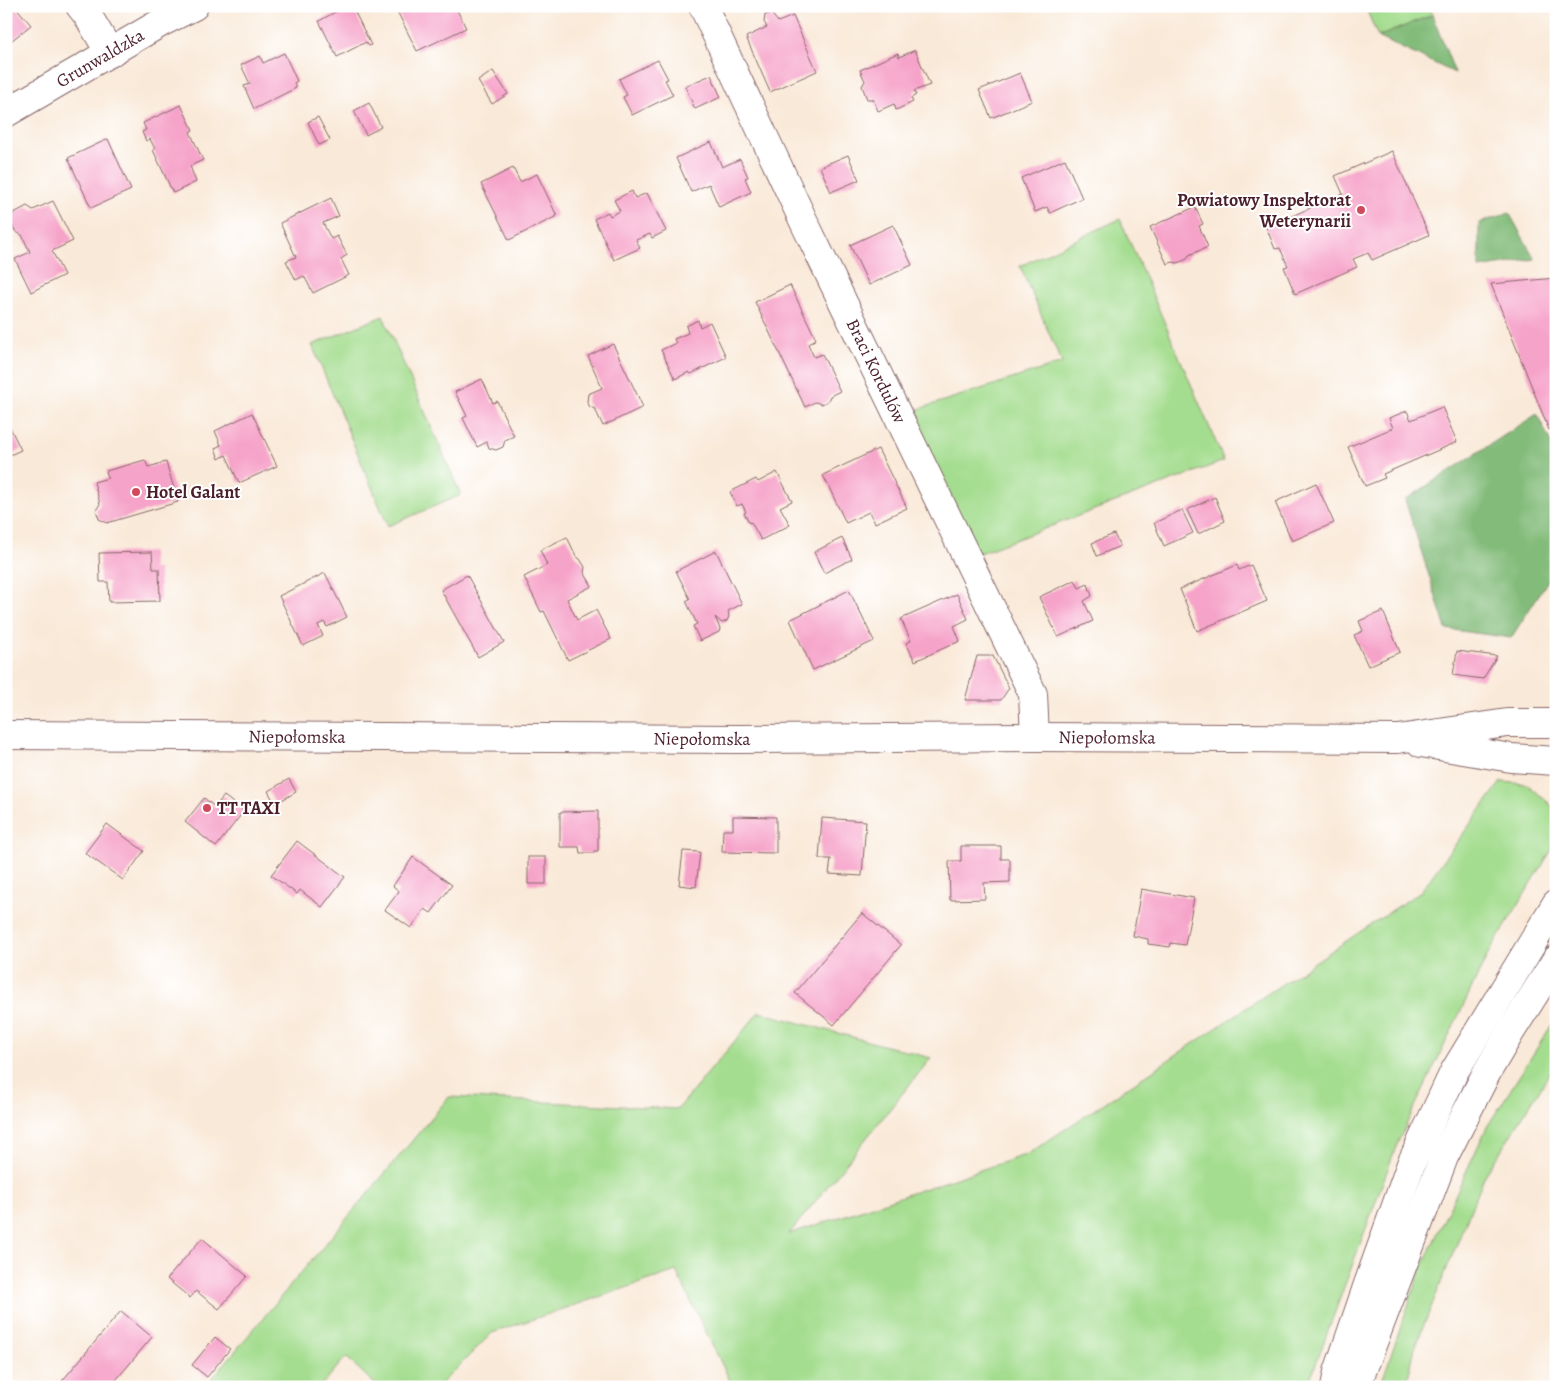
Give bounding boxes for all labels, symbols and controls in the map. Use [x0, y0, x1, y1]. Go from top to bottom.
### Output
street label: Grunwaldzka [52, 23, 149, 93]
place label: Powiatowy Inspektorat Weterynarii [1177, 188, 1351, 233]
marker: Powiatowy Inspektorat Weterynarii [1355, 204, 1367, 216]
street label: Braci Kordulów [841, 315, 912, 428]
place label: Hotel Galant [146, 480, 240, 504]
marker: Hotel Galant [130, 486, 142, 498]
street label: Niepołomska [248, 724, 346, 749]
street label: Niepołomska [1058, 725, 1156, 750]
street label: Niepołomska [653, 727, 751, 751]
place label: TT TAXI [217, 796, 280, 820]
marker: TT TAXI [201, 802, 213, 814]

